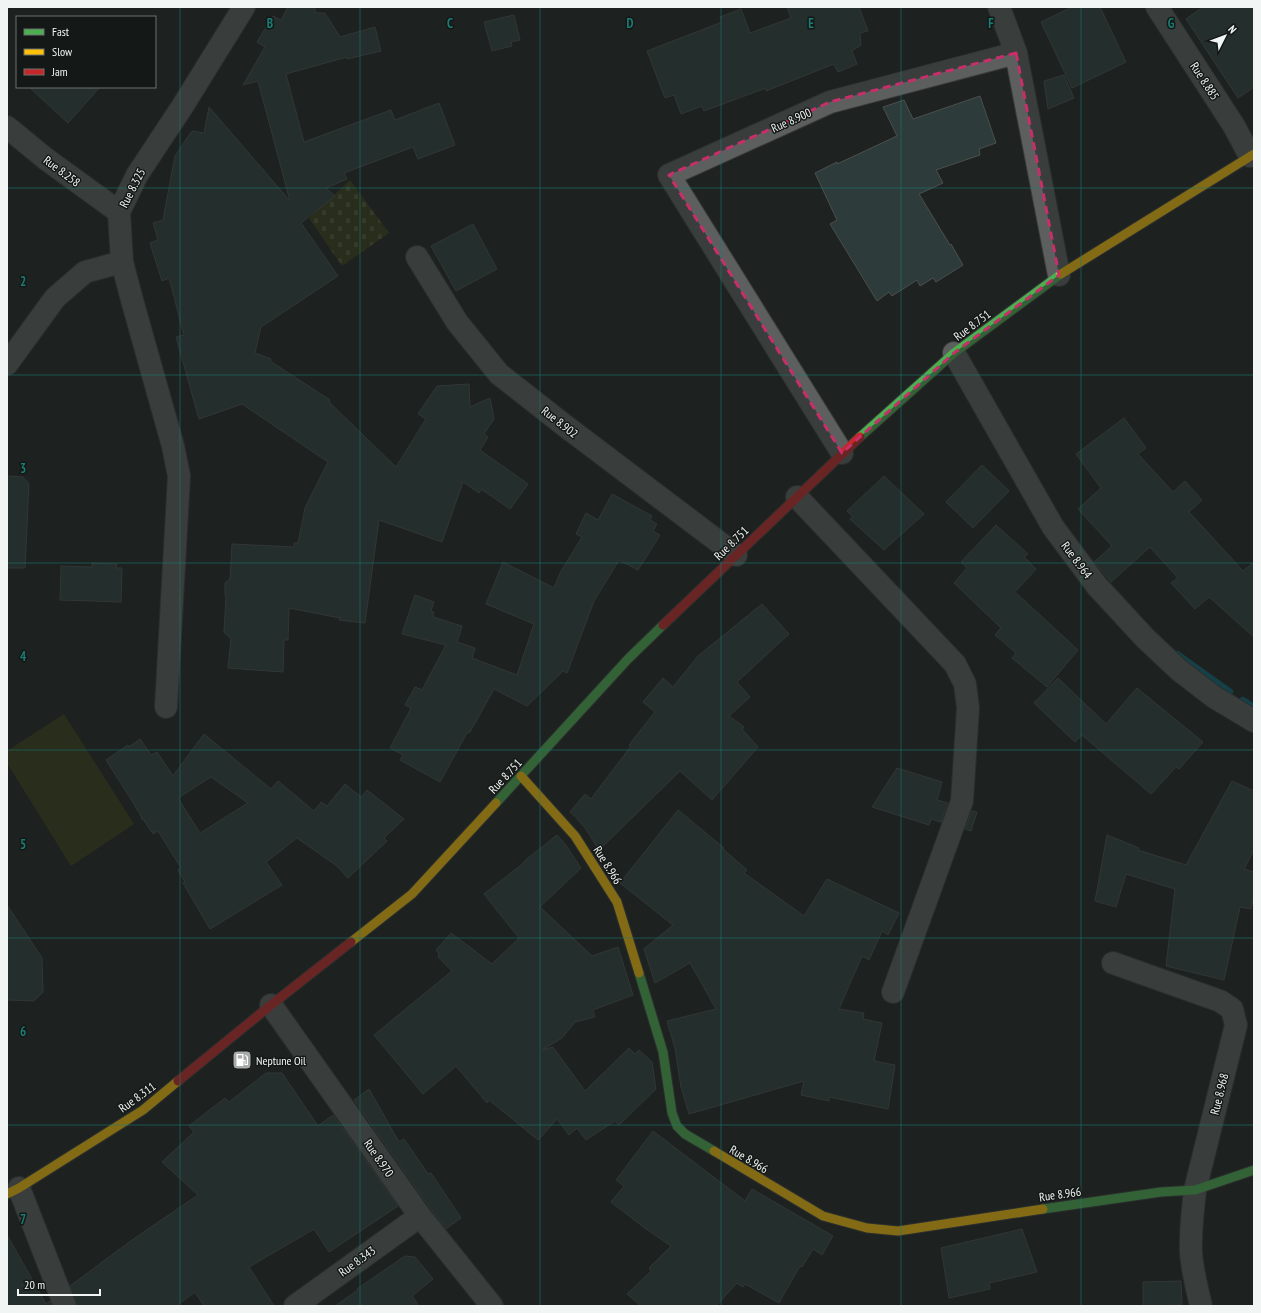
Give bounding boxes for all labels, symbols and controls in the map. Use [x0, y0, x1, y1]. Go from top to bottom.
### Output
text: B [267, 15, 273, 32]
text: C [447, 15, 453, 32]
text: D [627, 15, 634, 32]
text: E [808, 15, 814, 32]
text: F [988, 15, 994, 32]
text: G [1168, 15, 1175, 32]
legend [16, 16, 156, 88]
north arrow [1205, 16, 1245, 56]
text: N [1225, 22, 1240, 36]
text: Fast [52, 24, 70, 39]
text: Slow [52, 44, 73, 59]
street label: Rue 8.885 [1187, 59, 1223, 103]
text: Jam [51, 64, 68, 79]
street label: Rue 8.900 [769, 105, 813, 135]
street label: Rue 8.258 [41, 152, 83, 190]
street label: Rue 8.325 [116, 166, 148, 210]
text: 2 [20, 273, 26, 290]
street label: Rue 8.751 [951, 306, 993, 344]
street label: Rue 8.902 [539, 403, 581, 441]
text: 3 [20, 460, 26, 477]
street label: Rue 8.751 [711, 523, 751, 563]
street label: Rue 8.964 [1058, 539, 1096, 582]
text: 4 [20, 648, 27, 665]
street label: Rue 8.751 [485, 755, 525, 797]
text: 5 [20, 836, 26, 853]
street label: Rue 8.966 [590, 843, 626, 887]
text: 6 [20, 1023, 26, 1040]
fuel station icon: Neptune Oil [231, 1049, 253, 1071]
place label: Neptune Oil [256, 1053, 306, 1068]
street label: Rue 8.968 [1207, 1072, 1231, 1116]
street label: Rue 8.311 [116, 1079, 158, 1115]
street label: Rue 8.970 [361, 1136, 397, 1180]
street label: Rue 8.966 [727, 1142, 771, 1176]
street label: Rue 8.966 [1038, 1184, 1082, 1204]
text: 7 [20, 1211, 26, 1228]
street label: Rue 8.343 [336, 1243, 378, 1279]
scale bar [18, 1271, 100, 1297]
text: 20 m [24, 1277, 45, 1292]

